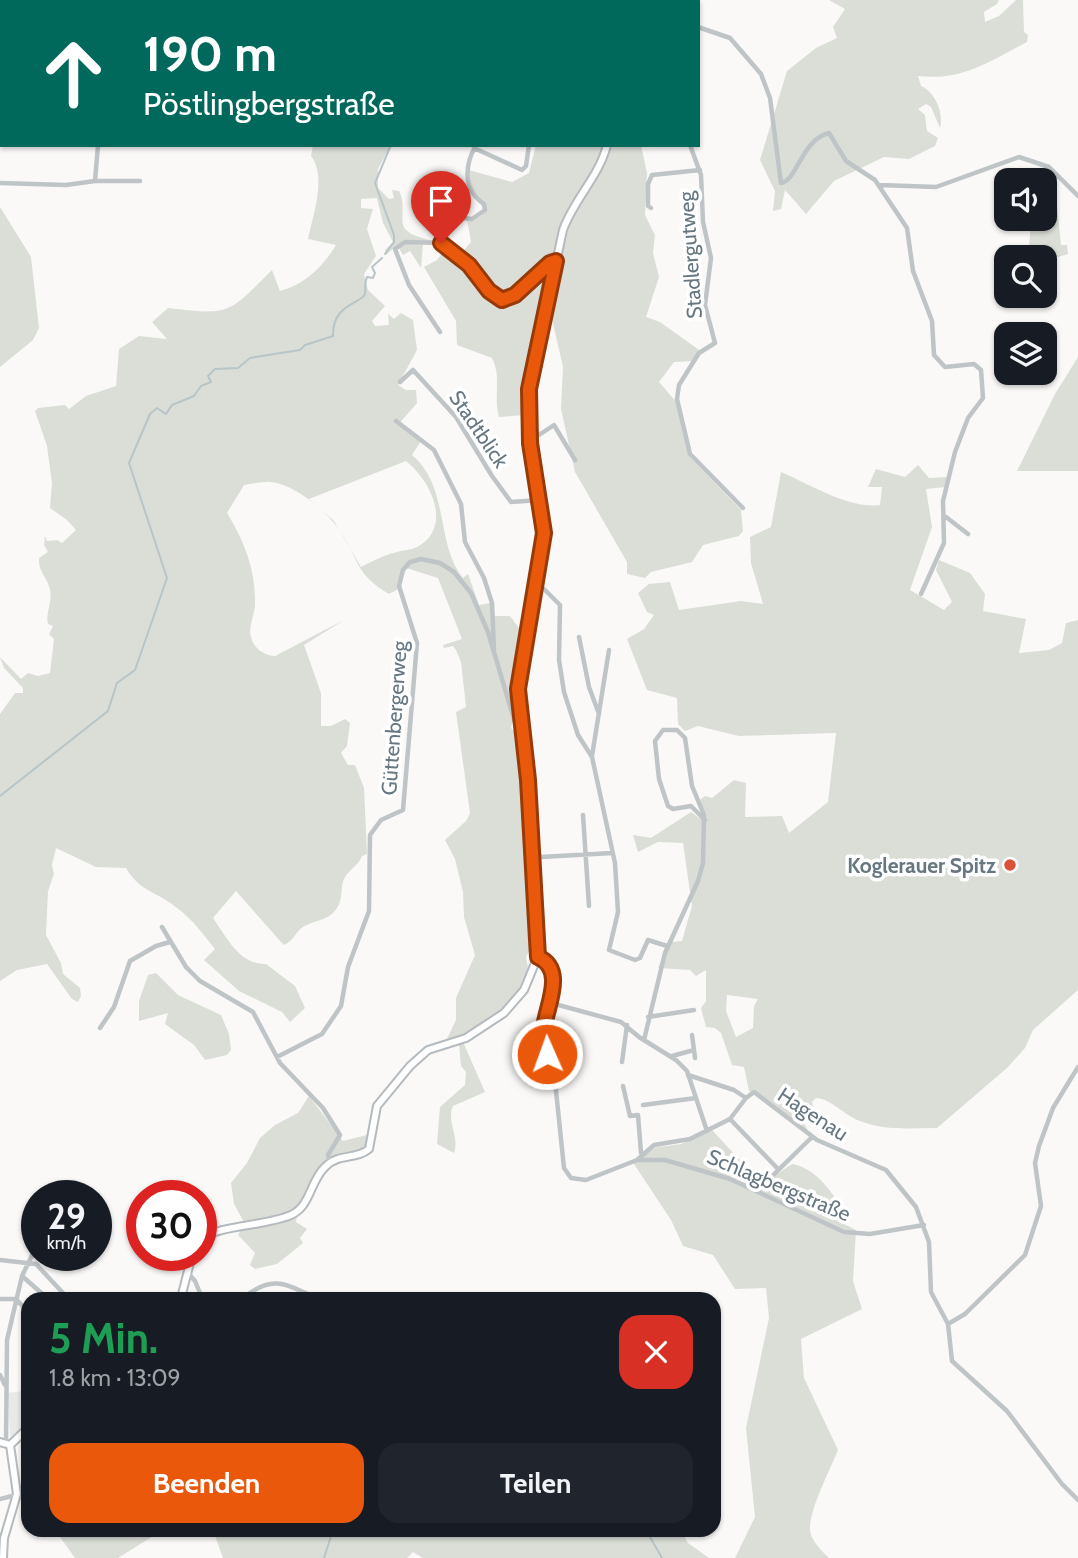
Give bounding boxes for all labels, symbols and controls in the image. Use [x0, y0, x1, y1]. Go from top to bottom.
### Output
text: 190 m [143, 24, 277, 83]
icon: ahead [28, 28, 119, 119]
text: Pöstlingbergstraße [143, 84, 395, 123]
map controls [994, 168, 1057, 385]
button: sound [994, 168, 1057, 231]
pin [411, 171, 471, 243]
icon: arrive [422, 182, 460, 220]
street label: Stadlergutweg [673, 190, 707, 320]
button: search [994, 245, 1057, 308]
button: layers [994, 322, 1057, 385]
street label: Stadtblick [444, 386, 514, 473]
street label: Güttenbergerweg [376, 639, 412, 796]
place label: Koglerauer Spitz [847, 853, 996, 878]
marker: Koglerauer Spitz [1002, 857, 1018, 873]
position arrow [510, 1017, 584, 1091]
street label: Hagenau [773, 1082, 853, 1146]
street label: Schlagbergstraße [704, 1144, 855, 1227]
speed limit sign: 30 [126, 1180, 217, 1271]
text: 29 [47, 1195, 86, 1238]
text: km/h [47, 1232, 86, 1254]
text: 5 Min. [49, 1312, 158, 1364]
button: close [619, 1315, 693, 1389]
text: 1.8 km · 13:09 [49, 1364, 181, 1392]
button: Beenden [49, 1443, 364, 1523]
button: Teilen [378, 1443, 693, 1523]

